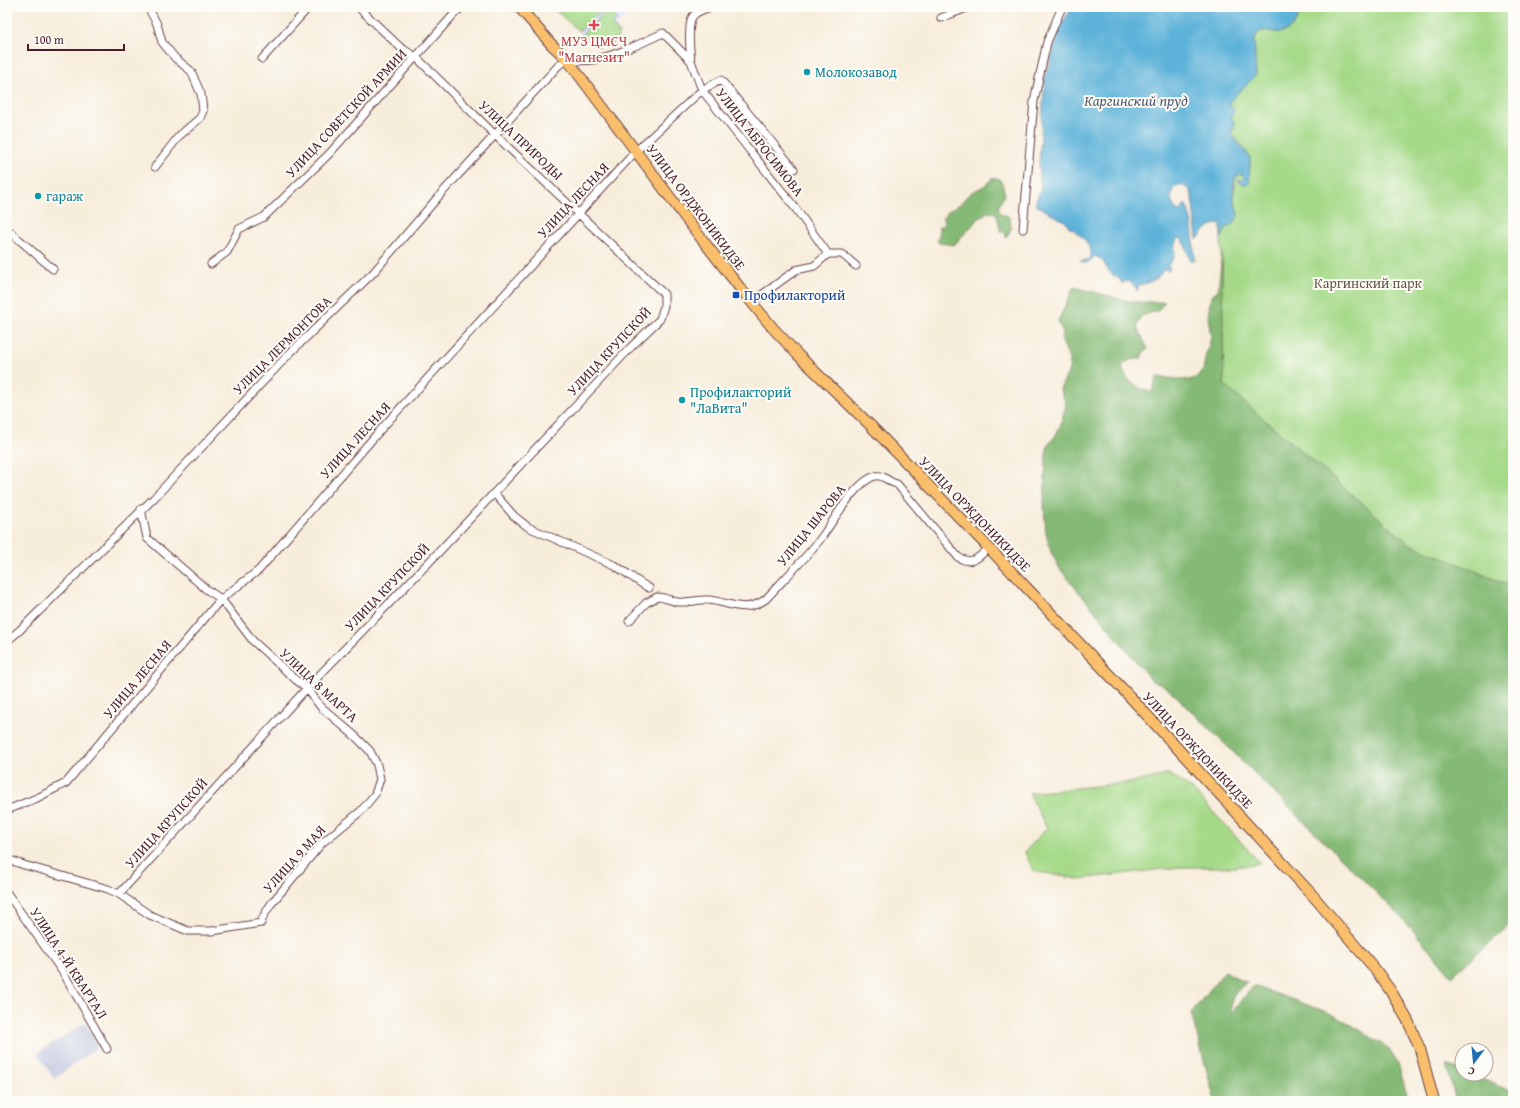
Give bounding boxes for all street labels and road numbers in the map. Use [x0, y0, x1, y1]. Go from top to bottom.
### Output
street label: УЛИЦА СОВЕТСКОЙ АРМИИ [281, 44, 411, 182]
street label: УЛИЦА АБРОСИМОВА [711, 83, 809, 201]
street label: УЛИЦА ПРИРОДЫ [474, 95, 568, 185]
street label: УЛИЦА ОРДЖОНИКИДЗЕ [642, 140, 750, 274]
street label: УЛИЦА ЛЕСНАЯ [533, 158, 613, 242]
street label: УЛИЦА ЛЕРМОНТОВА [228, 291, 336, 399]
street label: УЛИЦА КРУПСКОЙ [562, 302, 656, 400]
street label: УЛИЦА ЛЕСНАЯ [315, 397, 395, 483]
street label: УЛИЦА ОРЖДОНИКИДЗЕ [915, 452, 1035, 576]
street label: УЛИЦА ШАРОВА [772, 479, 851, 570]
street label: УЛИЦА КРУПСКОЙ [340, 539, 434, 635]
street label: УЛИЦА ЛЕСНАЯ [98, 635, 176, 723]
street label: УЛИЦА 8 МАРТА [275, 643, 363, 727]
street label: УЛИЦА ОРЖДОНИКИДЗЕ [1138, 687, 1258, 813]
street label: УЛИЦА КРУПСКОЙ [120, 773, 212, 873]
street label: УЛИЦА 9 МАЯ [258, 821, 330, 897]
street label: УЛИЦА 4-Й КВАРТАЛ [25, 903, 113, 1023]

